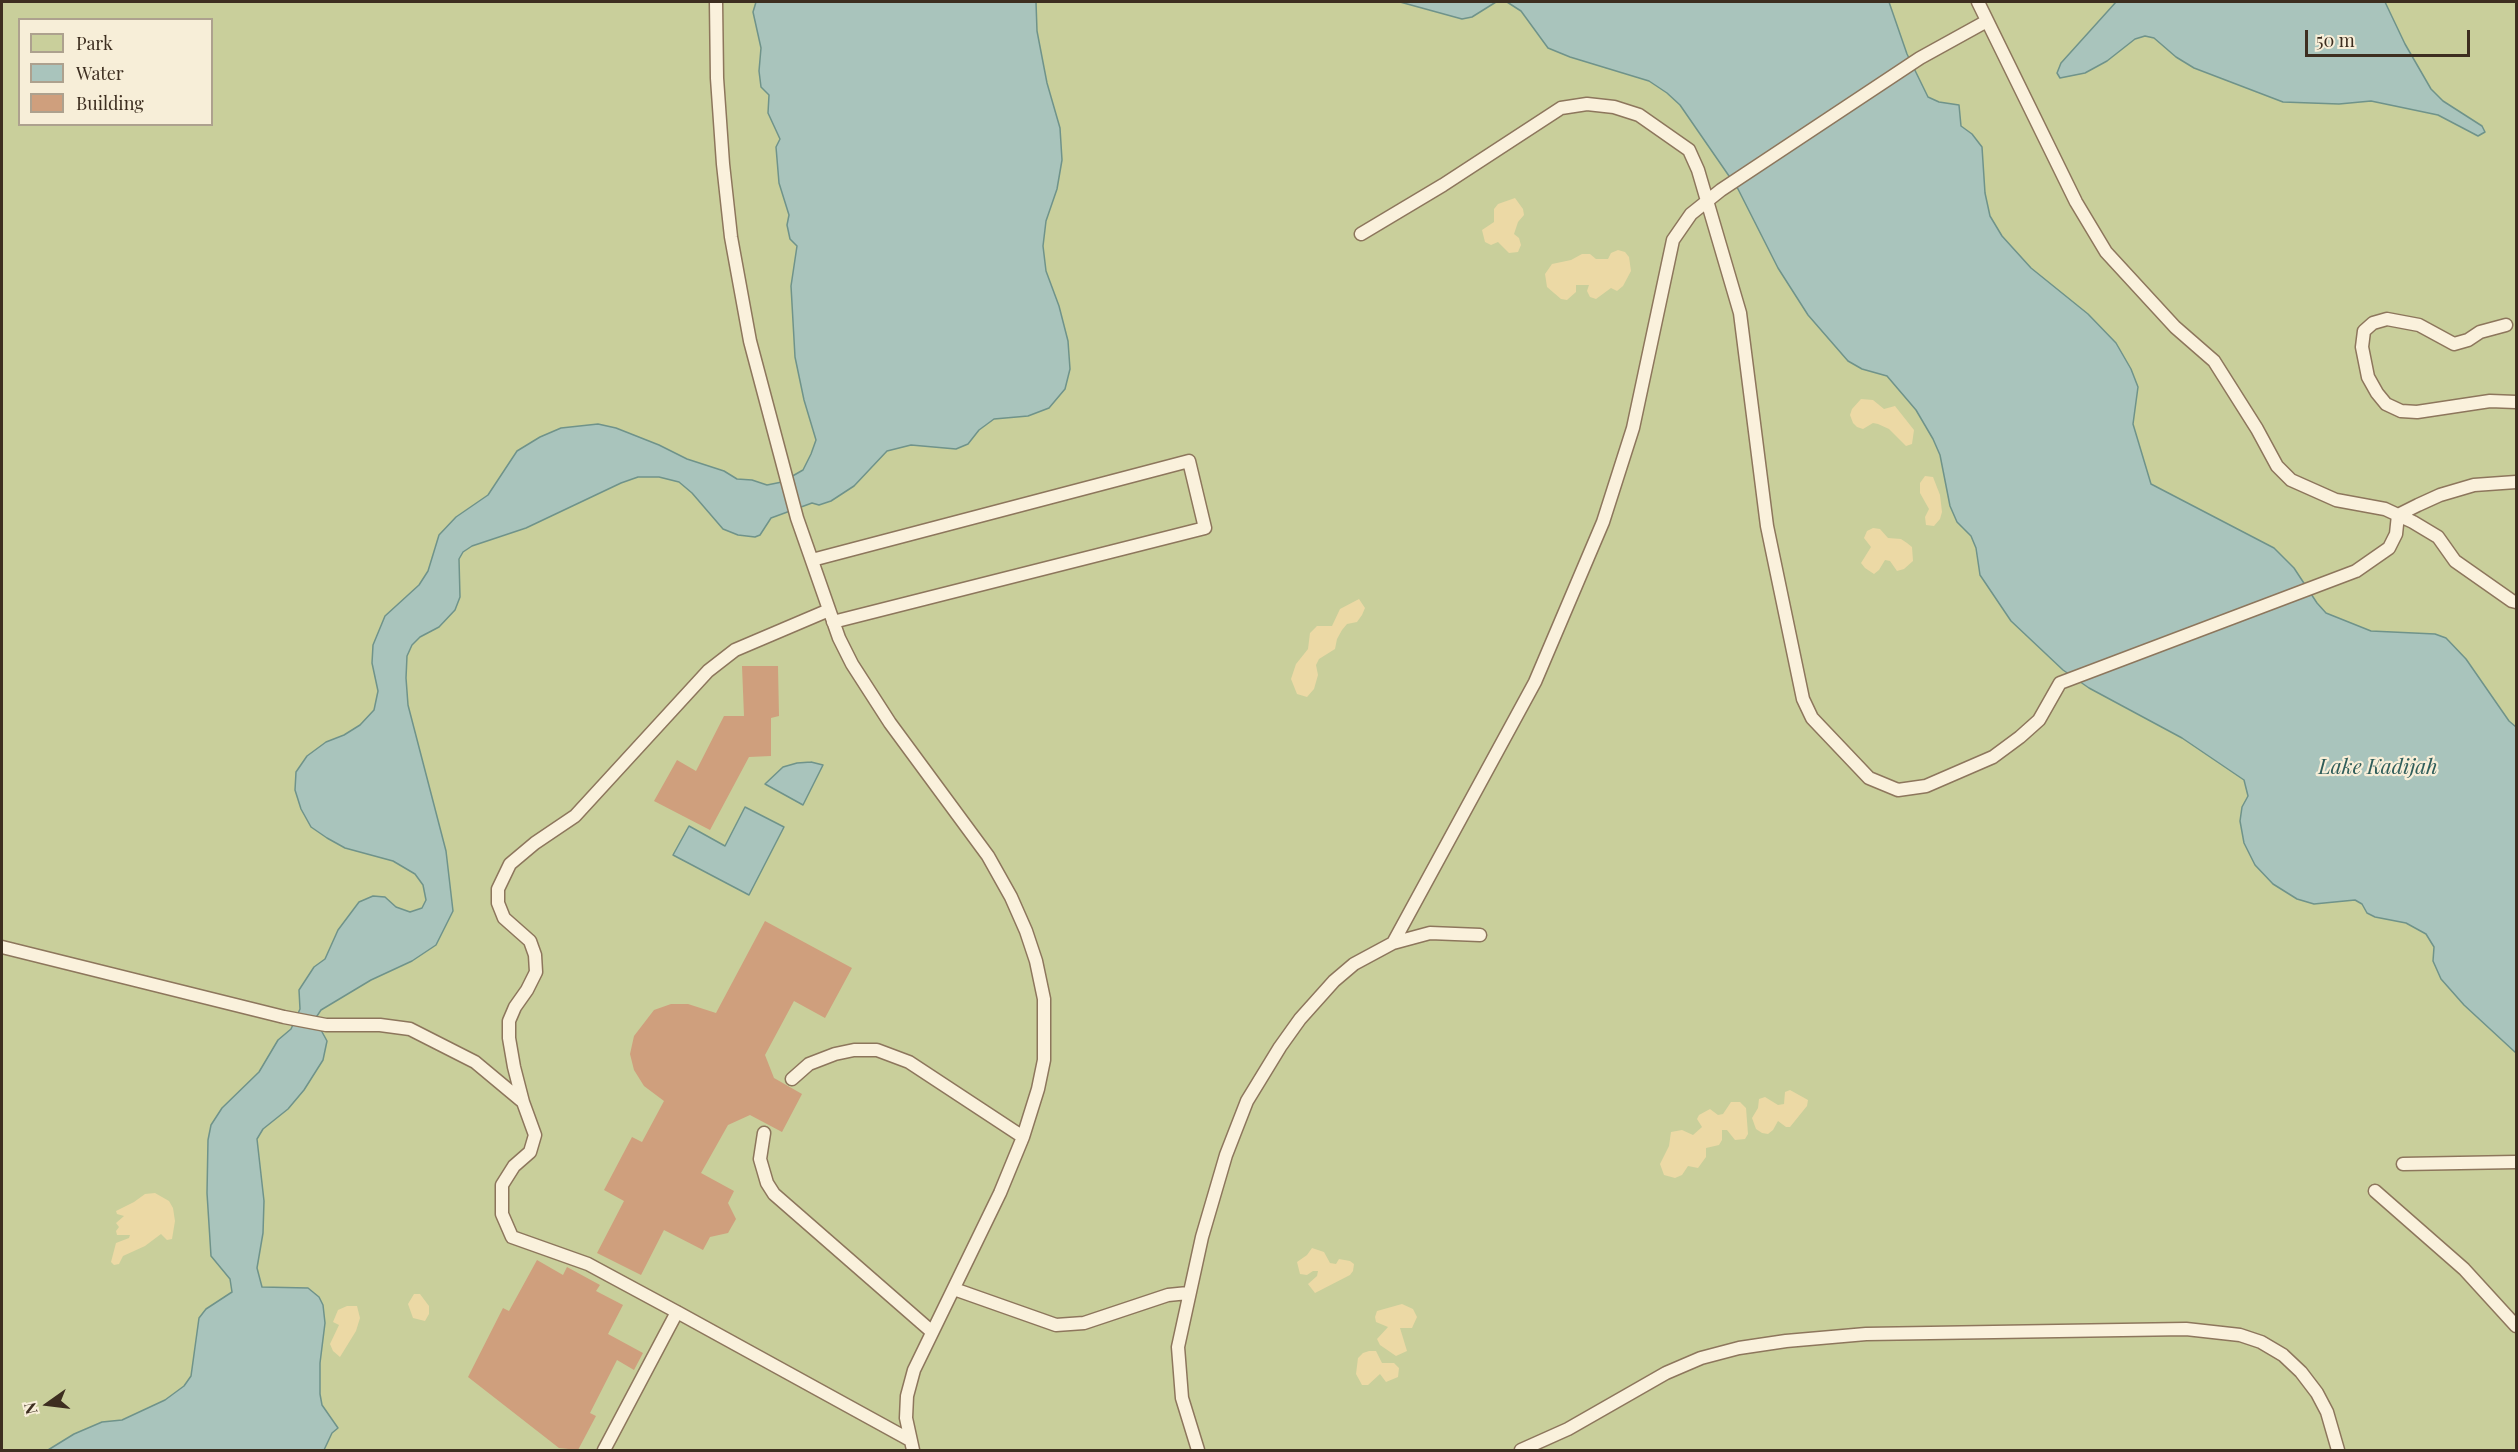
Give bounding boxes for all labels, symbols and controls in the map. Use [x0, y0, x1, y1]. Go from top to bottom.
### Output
legend [18, 18, 213, 126]
scale bar [2308, 18, 2473, 56]
text: 50 m [2316, 28, 2355, 52]
text: Park [76, 31, 113, 55]
text: Water [76, 61, 124, 85]
text: Building [76, 91, 144, 115]
water label: Lake Kadijah [2319, 754, 2437, 780]
north arrow [18, 1374, 78, 1434]
text: N [18, 1400, 42, 1417]

